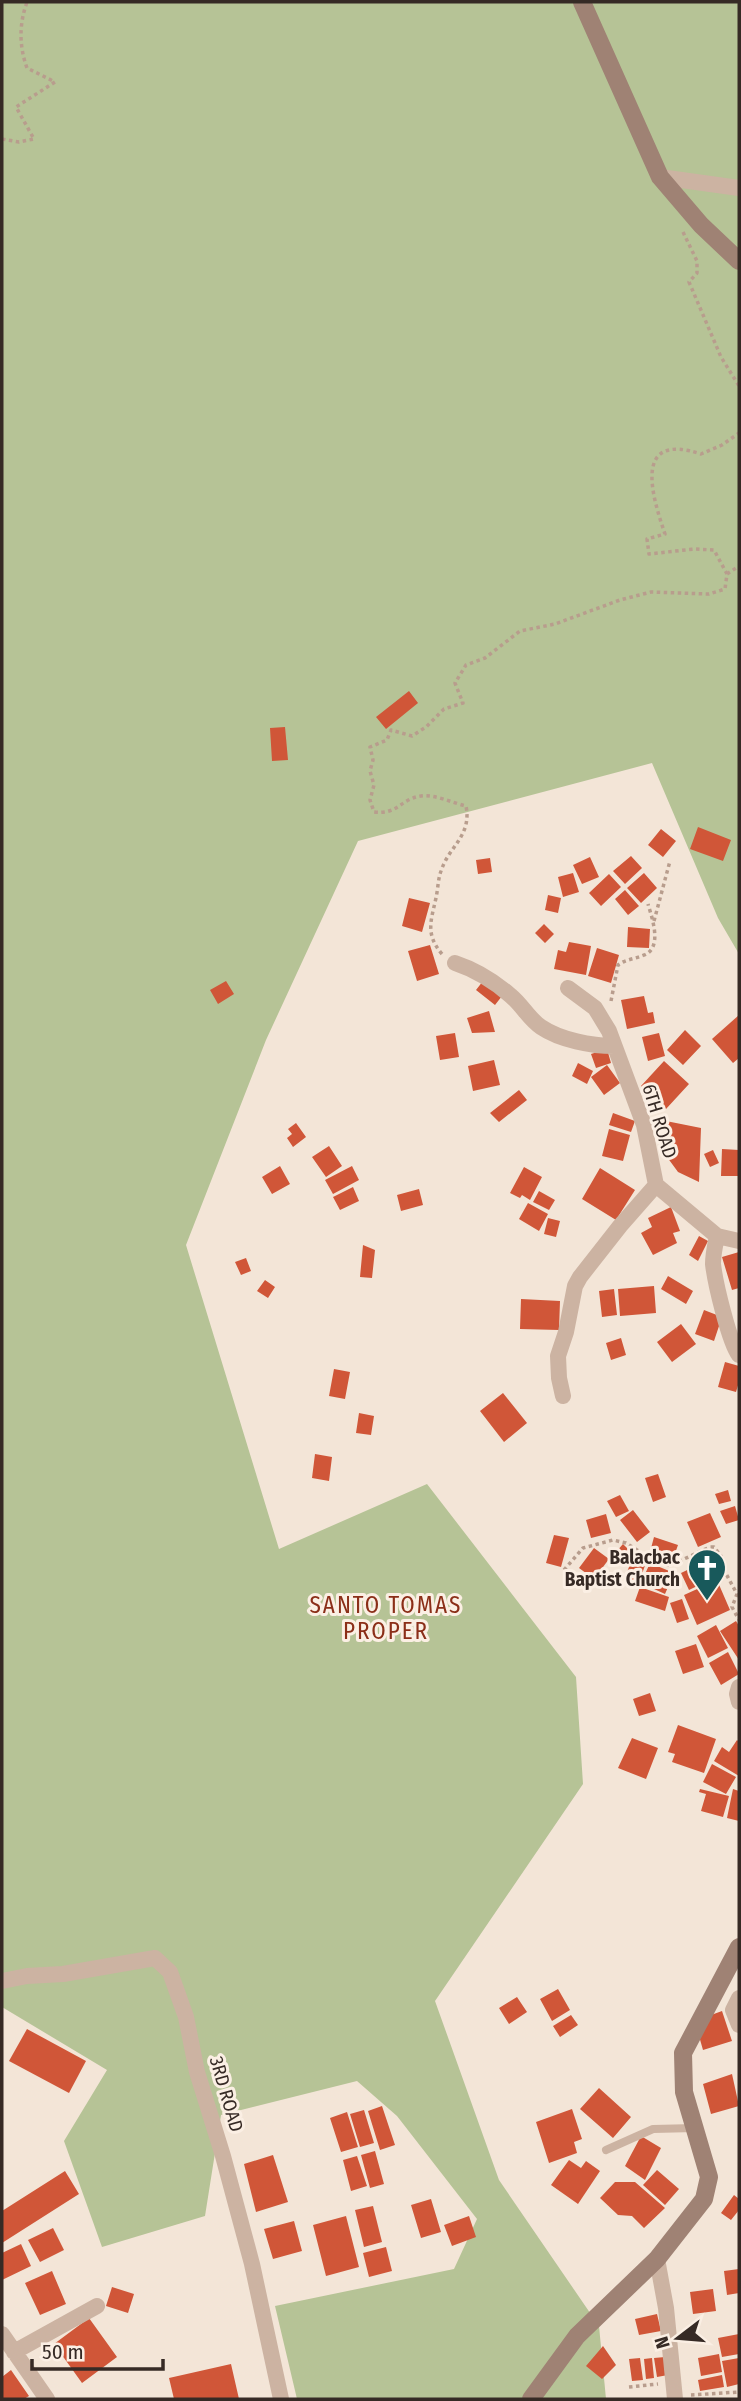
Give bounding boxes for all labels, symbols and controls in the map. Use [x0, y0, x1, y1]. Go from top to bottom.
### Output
street label: 6TH ROAD [637, 1081, 682, 1161]
place label: Balacbac Baptist Church [565, 1546, 681, 1591]
church icon: Balacbac Baptist Church [686, 1547, 728, 1602]
district label: SANTO TOMAS PROPER [309, 1591, 463, 1645]
street label: 3RD ROAD [205, 2054, 248, 2135]
north arrow [643, 2303, 713, 2373]
scale bar [32, 2328, 163, 2372]
text: N [650, 2334, 675, 2351]
text: 50 m [42, 2339, 84, 2365]

